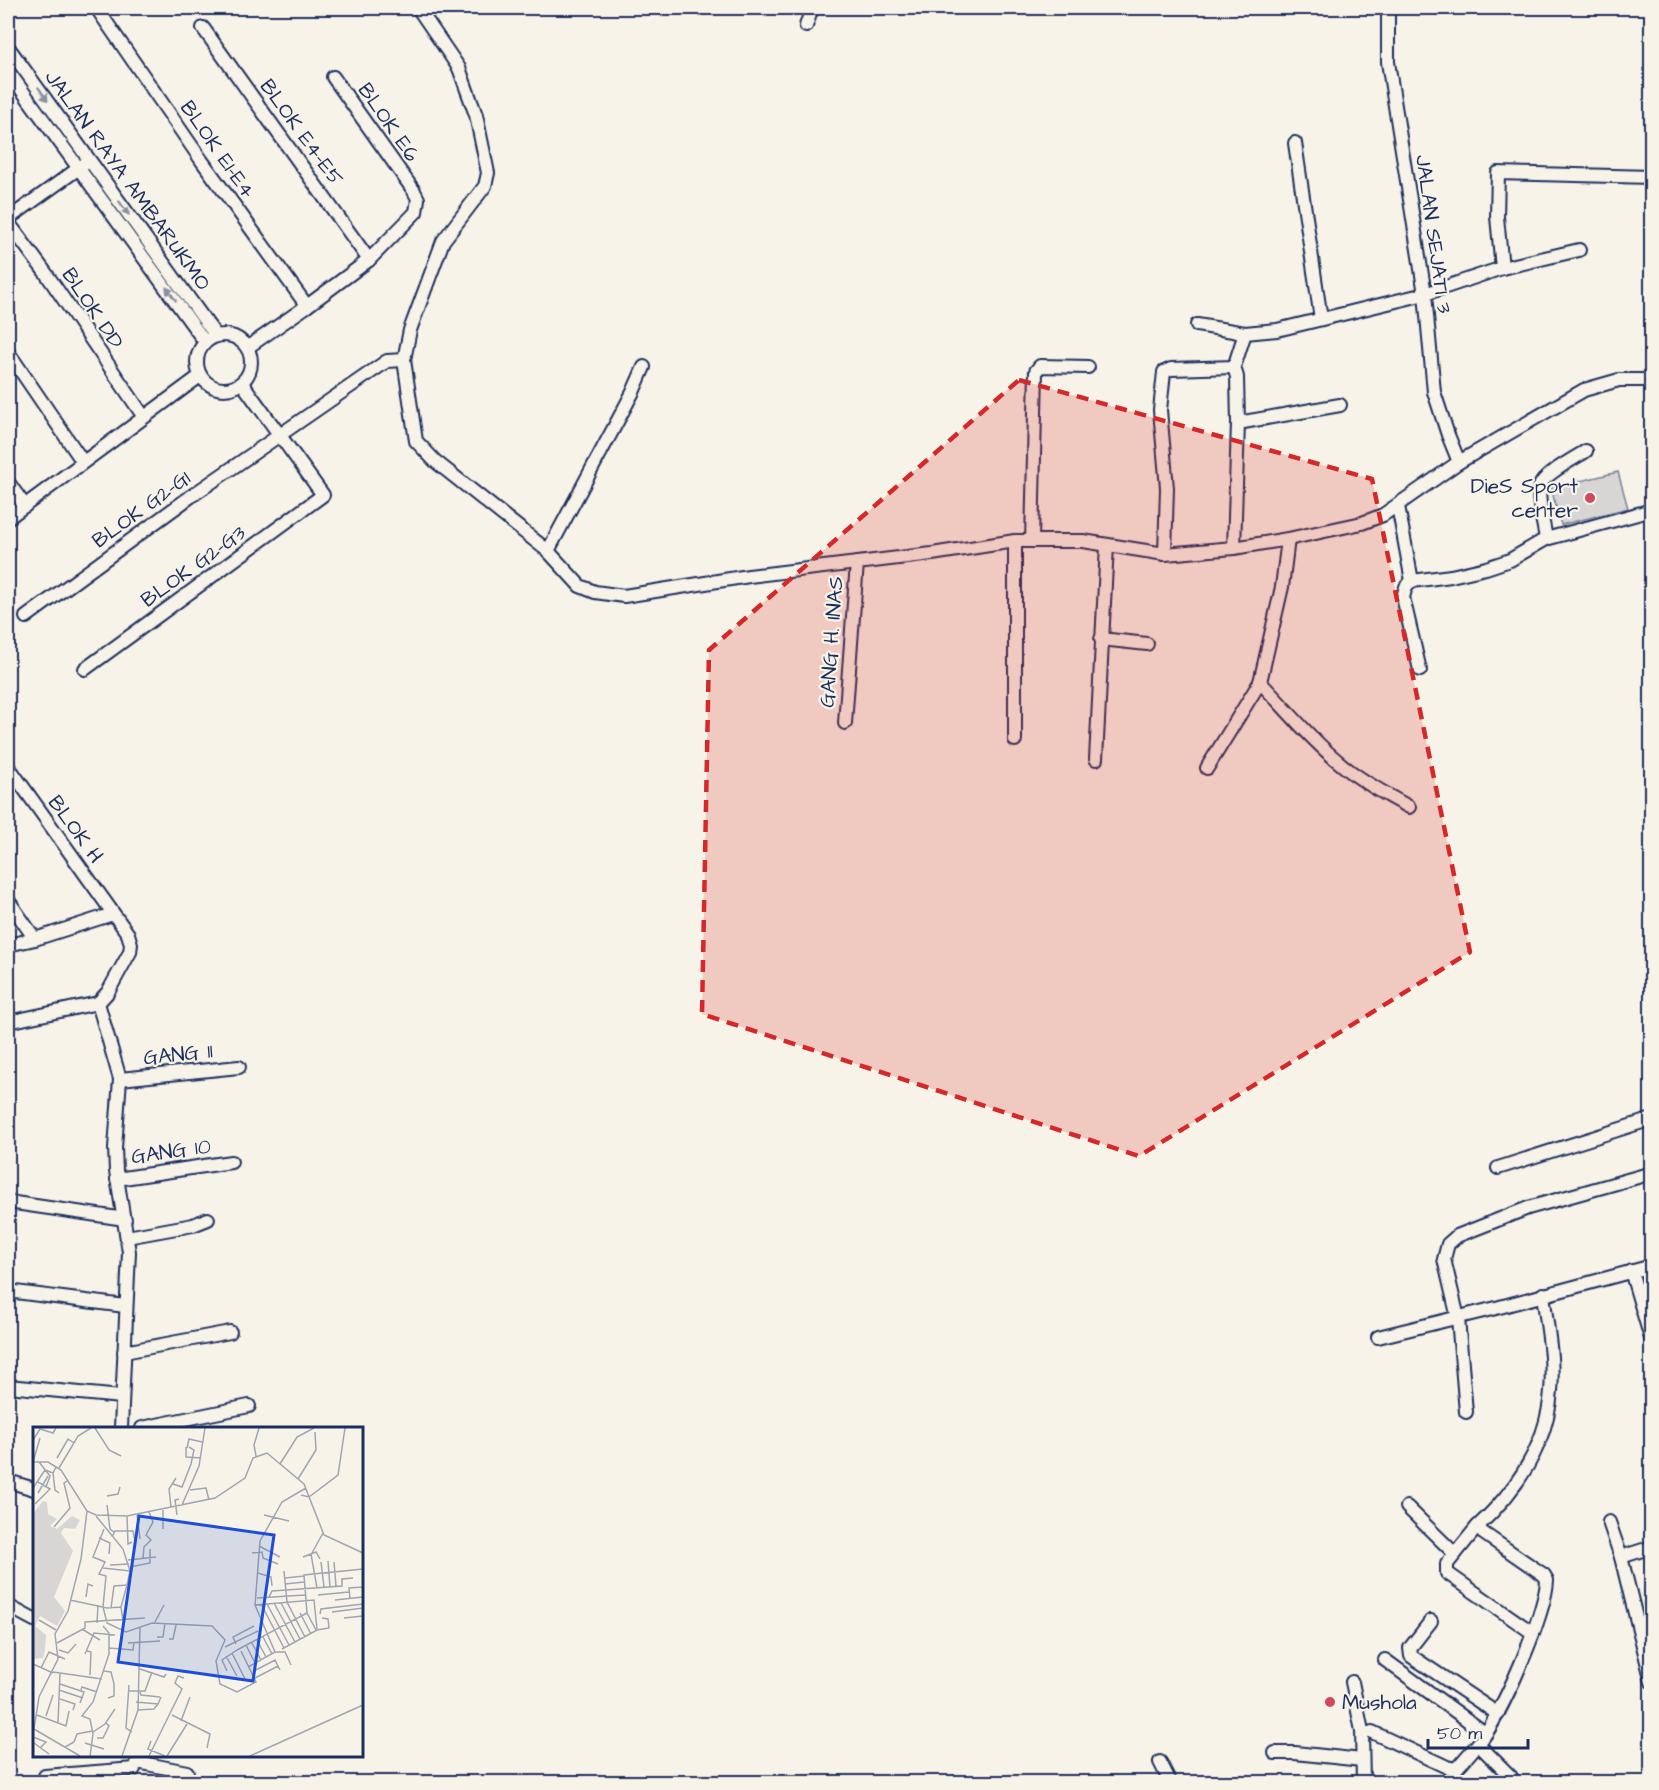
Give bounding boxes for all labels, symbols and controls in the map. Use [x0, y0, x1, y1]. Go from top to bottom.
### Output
street label: JALAN RAYA AMBARUKMO [38, 64, 217, 296]
street label: BLOK E4-E5 [253, 73, 350, 192]
street label: BLOK E6 [351, 77, 426, 168]
one-way arrow [37, 85, 49, 101]
street label: BLOK E1-E4 [173, 95, 262, 204]
street label: JALAN SEJATI 3 [1408, 153, 1459, 316]
one-way arrow [118, 200, 129, 216]
street label: BLOK DD [55, 262, 131, 355]
one-way arrow [165, 287, 177, 303]
street label: BLOK G2-G1 [86, 464, 197, 555]
place label: DieS Sport center [1471, 472, 1579, 525]
marker: DieS Sport center [1583, 491, 1597, 505]
street label: BLOK G2-G3 [135, 518, 252, 614]
street label: GANG H. INAS [812, 575, 851, 709]
street label: BLOK H [41, 789, 110, 869]
street label: GANG 11 [142, 1036, 214, 1073]
street label: GANG 10 [129, 1132, 213, 1171]
inset map [33, 1427, 363, 1757]
place label: Mushola [1342, 1688, 1417, 1717]
marker: Mushola [1323, 1695, 1337, 1709]
scale bar [1428, 1712, 1528, 1750]
text: 50 m [1437, 1721, 1482, 1746]

